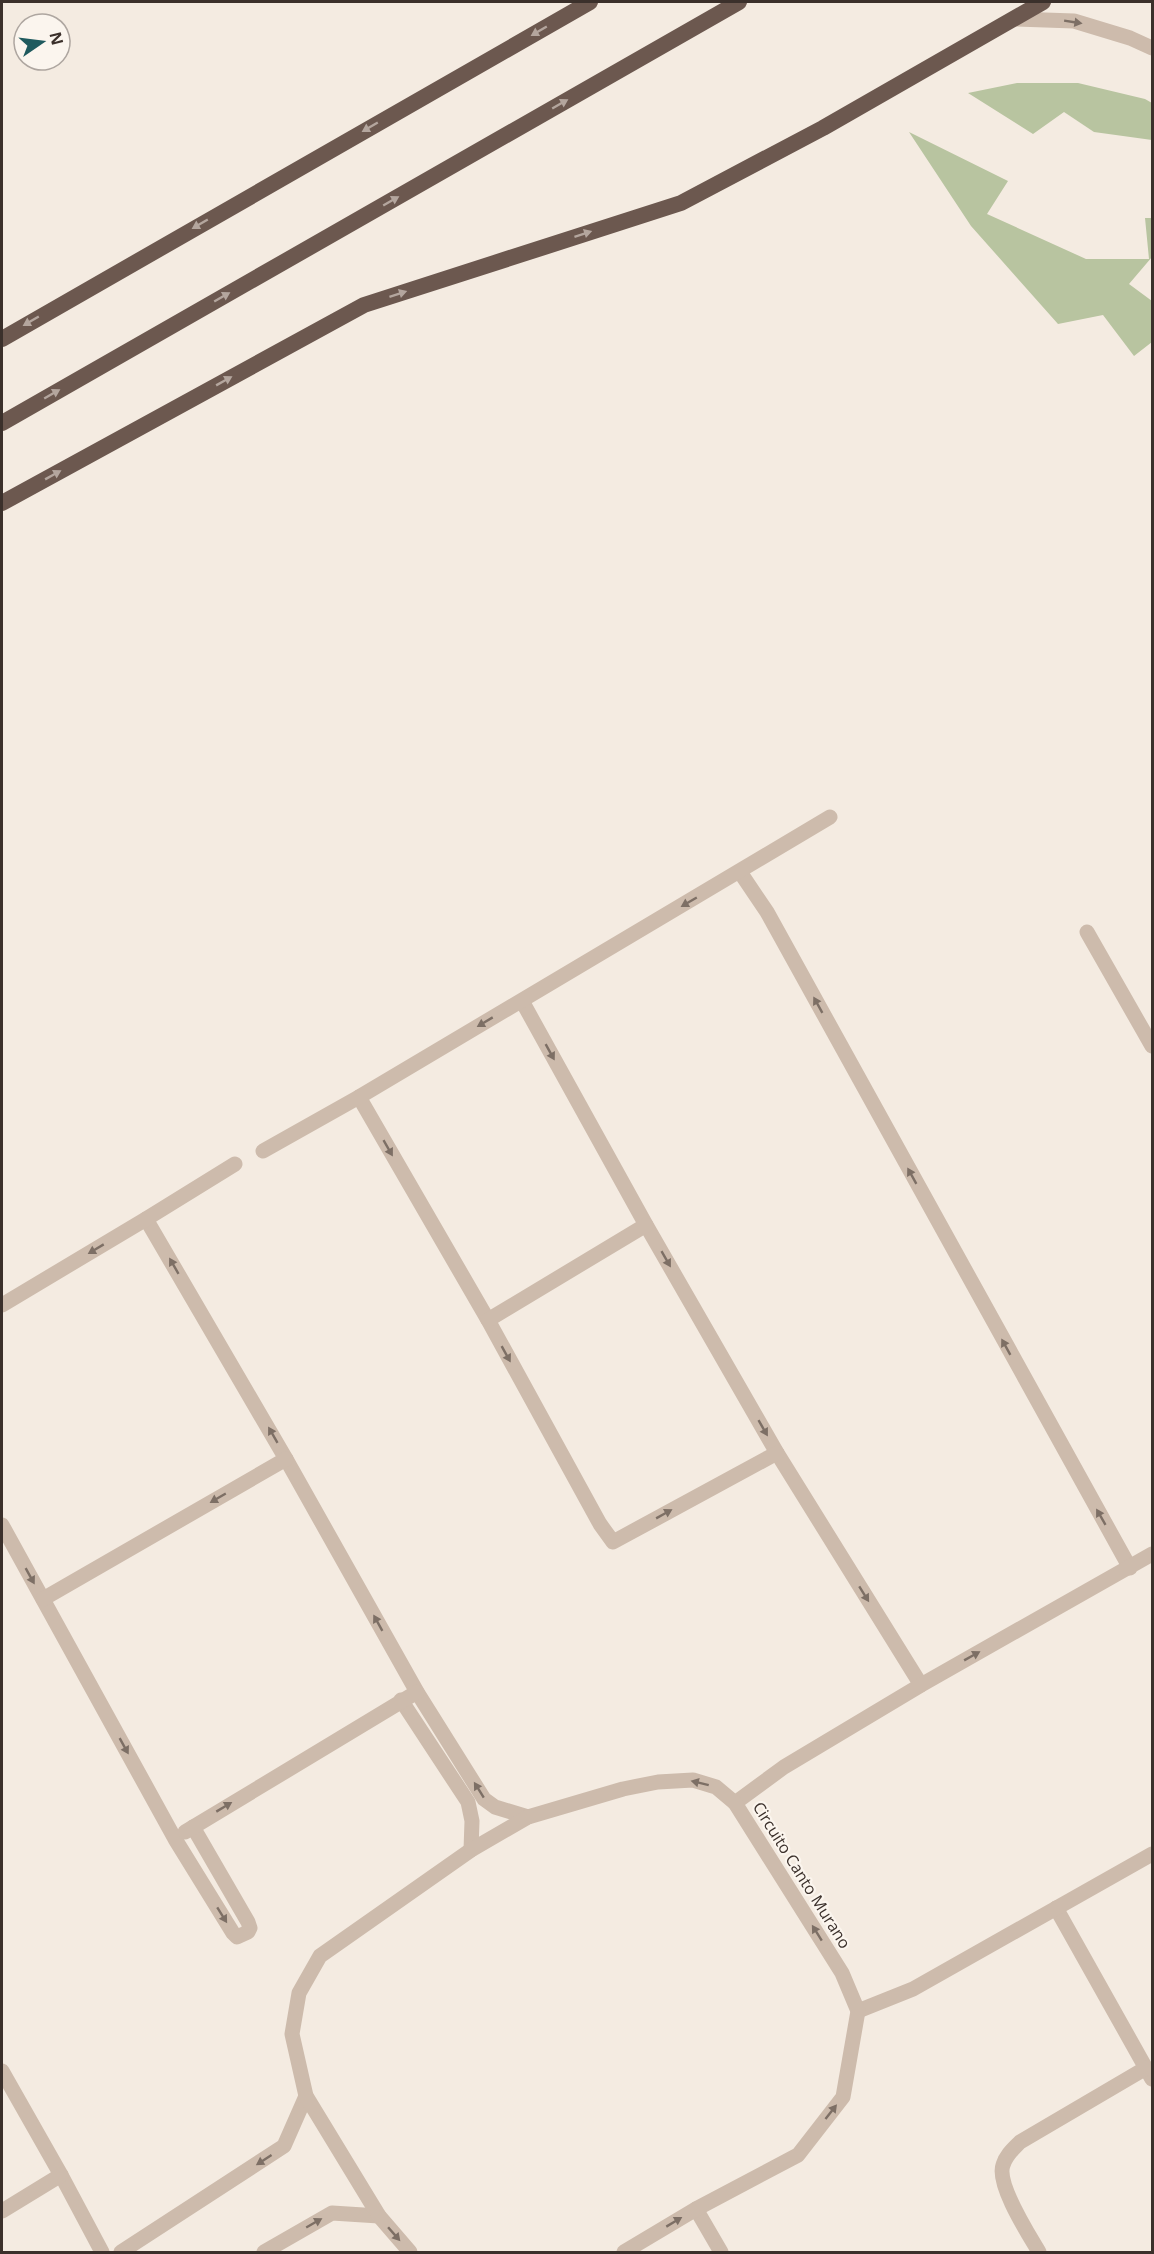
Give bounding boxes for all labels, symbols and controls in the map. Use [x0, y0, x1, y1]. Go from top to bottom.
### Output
north arrow [12, 12, 72, 72]
one-way arrow [1064, 18, 1083, 27]
one-way arrow [531, 25, 547, 36]
text: N [44, 29, 69, 47]
one-way arrow [552, 99, 569, 109]
one-way arrow [361, 122, 378, 132]
one-way arrow [383, 195, 399, 206]
one-way arrow [191, 219, 208, 229]
one-way arrow [574, 229, 592, 238]
one-way arrow [389, 289, 407, 298]
one-way arrow [213, 293, 230, 303]
one-way arrow [23, 316, 39, 327]
one-way arrow [216, 376, 233, 386]
one-way arrow [44, 389, 60, 400]
one-way arrow [45, 470, 62, 480]
one-way arrow [681, 897, 698, 907]
one-way arrow [813, 997, 824, 1013]
one-way arrow [477, 1017, 493, 1028]
one-way arrow [545, 1044, 555, 1061]
one-way arrow [383, 1140, 394, 1156]
one-way arrow [907, 1168, 918, 1184]
one-way arrow [87, 1244, 104, 1254]
one-way arrow [660, 1251, 671, 1267]
one-way arrow [170, 1258, 180, 1275]
one-way arrow [1002, 1338, 1012, 1355]
one-way arrow [501, 1346, 511, 1363]
one-way arrow [758, 1420, 768, 1437]
one-way arrow [267, 1427, 278, 1443]
one-way arrow [209, 1493, 226, 1503]
one-way arrow [1096, 1508, 1106, 1525]
one-way arrow [656, 1509, 673, 1519]
one-way arrow [25, 1567, 35, 1584]
one-way arrow [859, 1586, 870, 1603]
one-way arrow [373, 1614, 383, 1631]
one-way arrow [964, 1651, 981, 1661]
one-way arrow [119, 1738, 129, 1755]
one-way arrow [691, 1778, 709, 1787]
one-way arrow [473, 1782, 484, 1798]
street label: Circuito Canto Murano [748, 1798, 856, 1952]
one-way arrow [216, 1802, 232, 1813]
one-way arrow [216, 1907, 227, 1923]
one-way arrow [812, 1925, 823, 1941]
one-way arrow [825, 2105, 837, 2120]
one-way arrow [256, 2154, 272, 2165]
one-way arrow [666, 2217, 682, 2228]
one-way arrow [306, 2218, 322, 2229]
one-way arrow [387, 2227, 401, 2242]

